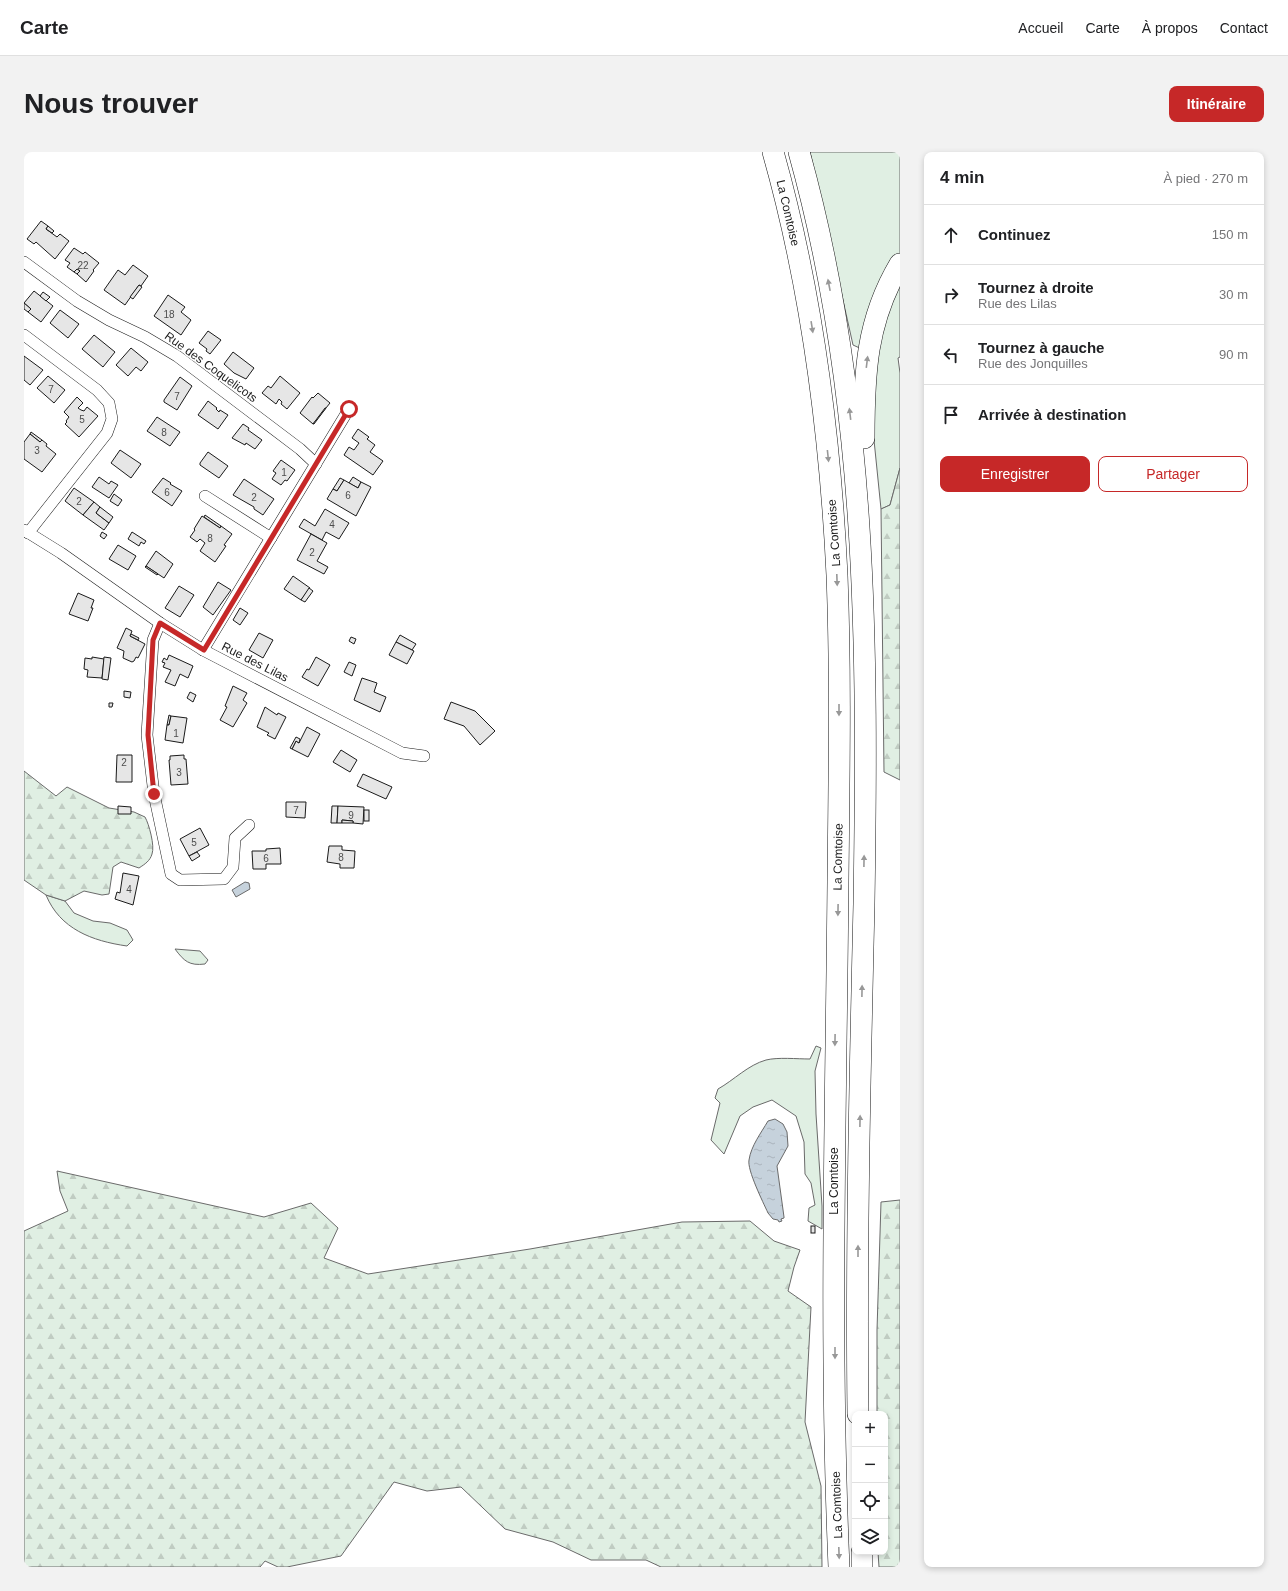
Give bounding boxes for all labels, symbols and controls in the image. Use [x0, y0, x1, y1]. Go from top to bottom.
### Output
text: Carte [20, 17, 69, 38]
text: Accueil [1018, 20, 1063, 36]
text: Carte [1085, 20, 1120, 36]
text: À propos [1142, 20, 1198, 36]
text: Contact [1220, 20, 1268, 36]
button: Itinéraire [1169, 86, 1264, 122]
text: Nous trouver [24, 88, 198, 119]
text: 4 min [940, 168, 984, 187]
text: À pied · 270 m [1163, 171, 1248, 186]
street label: La Comtoise [774, 179, 802, 248]
icon: ahead [940, 224, 962, 246]
text: Continuez [978, 226, 1051, 243]
text: 150 m [1212, 227, 1248, 242]
house number: 22 [77, 260, 89, 271]
one-way arrow [826, 279, 832, 292]
text: Tournez à droite [978, 279, 1094, 296]
icon: right [940, 284, 962, 306]
text: 30 m [1219, 287, 1248, 302]
text: Rue des Lilas [978, 296, 1057, 311]
house number: 18 [163, 309, 175, 320]
one-way arrow [809, 321, 815, 333]
street label: Rue des Coquelicots [162, 329, 260, 405]
text: Tournez à gauche [978, 339, 1104, 356]
icon: left [940, 344, 962, 366]
text: 90 m [1219, 347, 1248, 362]
one-way arrow [864, 356, 870, 368]
text: Rue des Jonquilles [978, 356, 1088, 371]
house number: 7 [48, 384, 54, 395]
house number: 7 [174, 391, 180, 402]
route start [340, 400, 358, 418]
icon: arrive [940, 404, 962, 426]
text: Arrivée à destination [978, 406, 1126, 423]
one-way arrow [846, 408, 853, 420]
house number: 5 [79, 414, 85, 425]
house number: 8 [161, 427, 167, 438]
house number: 3 [34, 445, 40, 456]
one-way arrow [825, 450, 832, 462]
button: Enregistrer [940, 456, 1090, 492]
button: Partager [1098, 456, 1248, 492]
house number: 1 [281, 467, 287, 478]
house number: 6 [164, 487, 170, 498]
house number: 6 [345, 490, 351, 501]
house number: 2 [251, 492, 257, 503]
house number: 2 [76, 496, 82, 507]
street label: La Comtoise [825, 499, 843, 567]
house number: 4 [329, 519, 335, 530]
house number: 8 [207, 533, 213, 544]
house number: 2 [309, 547, 315, 558]
one-way arrow [834, 574, 840, 587]
street label: Rue des Lilas [219, 639, 291, 685]
one-way arrow [836, 704, 842, 717]
house number: 1 [173, 728, 179, 739]
house number: 2 [121, 757, 127, 768]
house number: 3 [176, 767, 182, 778]
route end [145, 785, 163, 803]
house number: 7 [293, 805, 299, 816]
house number: 9 [348, 810, 354, 821]
street label: La Comtoise [830, 823, 846, 891]
house number: 5 [191, 837, 197, 848]
house number: 8 [338, 852, 344, 863]
house number: 6 [263, 853, 269, 864]
one-way arrow [861, 855, 868, 867]
house number: 4 [126, 884, 132, 895]
one-way arrow [835, 904, 841, 917]
one-way arrow [859, 984, 865, 997]
one-way arrow [832, 1034, 839, 1046]
one-way arrow [856, 1115, 863, 1127]
street label: La Comtoise [827, 1147, 841, 1215]
one-way arrow [855, 1244, 861, 1257]
one-way arrow [832, 1347, 838, 1360]
map controls [852, 1411, 888, 1555]
button: + [852, 1411, 888, 1447]
button: − [852, 1447, 888, 1483]
street label: La Comtoise [829, 1471, 845, 1539]
button: locate [852, 1483, 888, 1519]
button: layers [852, 1519, 888, 1555]
one-way arrow [835, 1547, 842, 1559]

